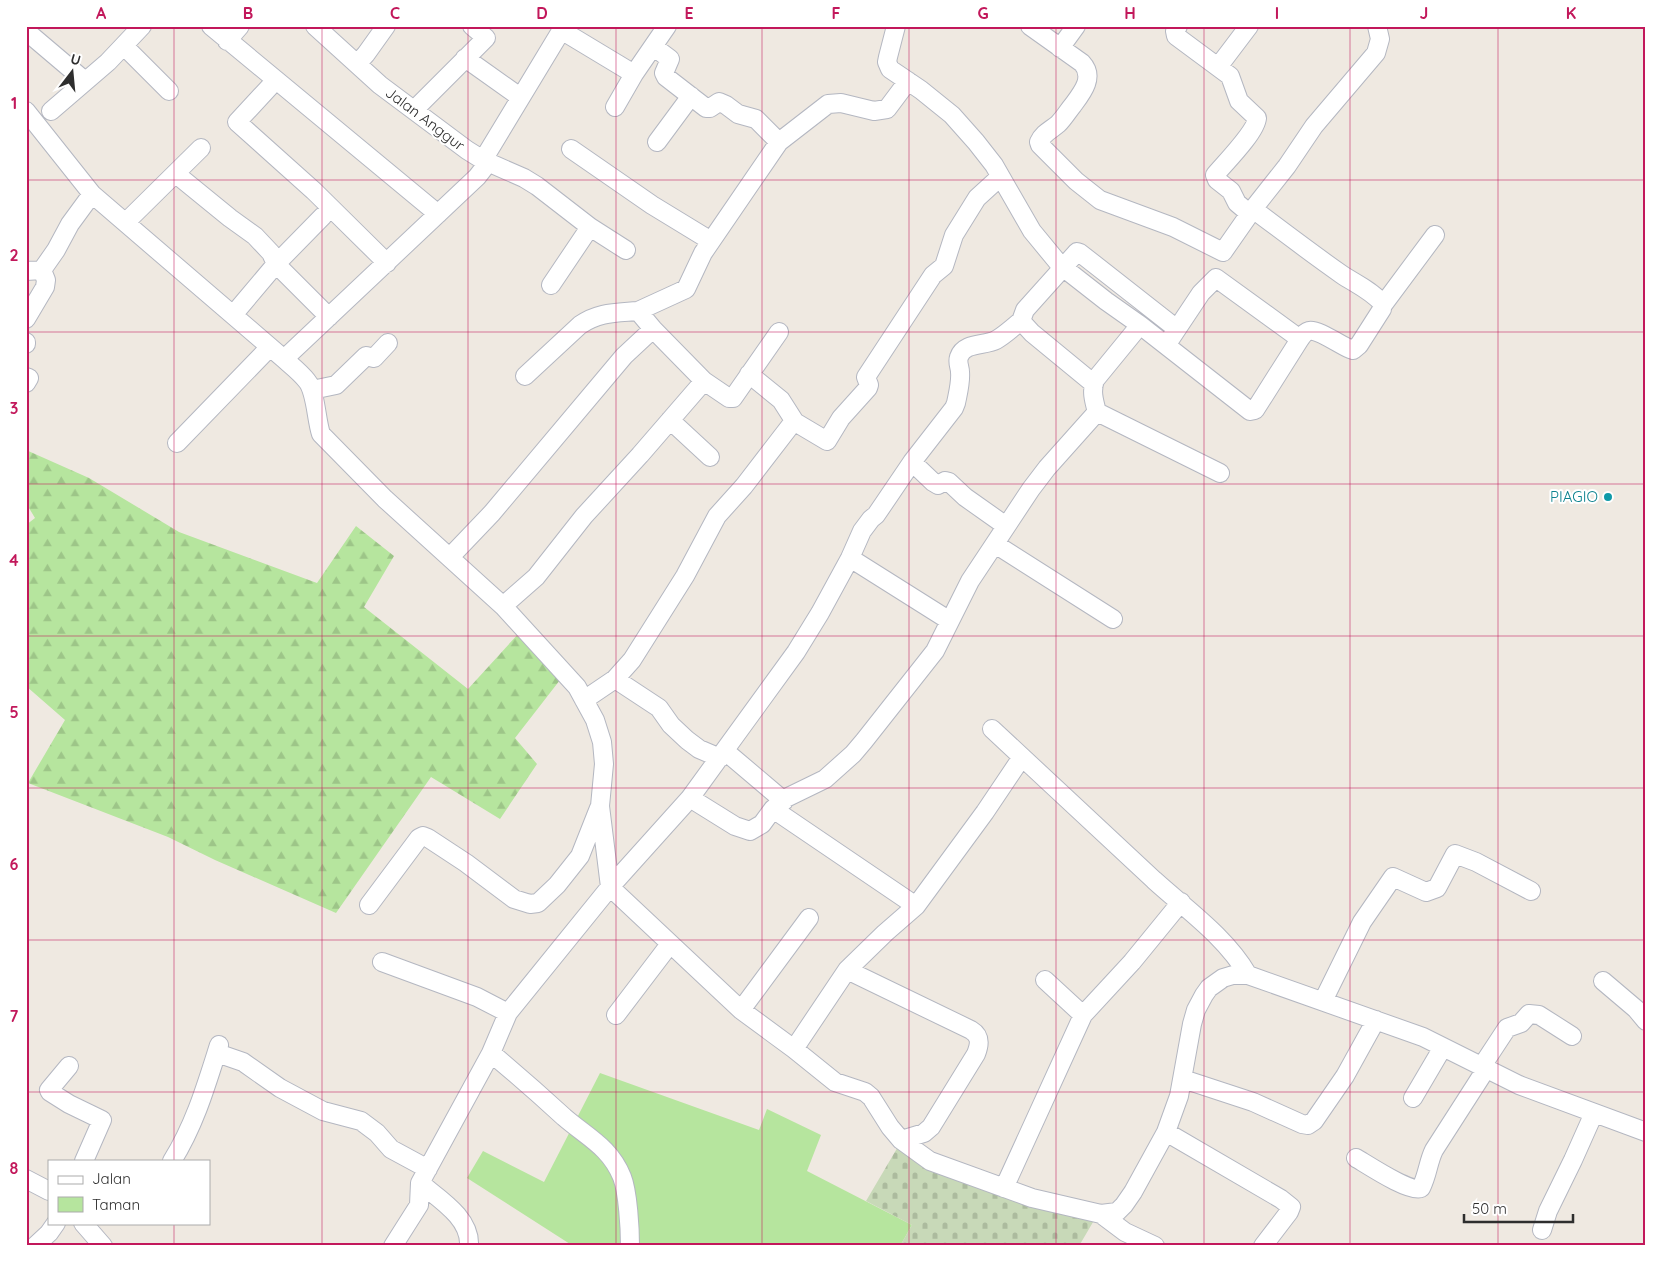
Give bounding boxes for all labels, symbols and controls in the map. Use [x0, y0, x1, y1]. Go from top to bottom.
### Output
text: A [96, 3, 107, 23]
text: B [243, 3, 253, 23]
text: C [390, 3, 400, 23]
text: D [536, 3, 548, 23]
text: E [684, 3, 694, 23]
text: F [832, 3, 841, 23]
text: G [977, 3, 989, 23]
text: H [1124, 3, 1136, 23]
text: I [1275, 3, 1279, 23]
text: J [1420, 3, 1428, 23]
text: K [1566, 3, 1576, 23]
north arrow [48, 48, 98, 98]
text: U [68, 49, 83, 70]
street label: Jalan Anggur [382, 83, 469, 155]
text: 1 [11, 93, 17, 113]
text: 2 [9, 245, 19, 265]
text: 3 [10, 398, 18, 418]
place label: PIAGIO [1550, 487, 1598, 506]
marker: PIAGIO [1602, 491, 1614, 503]
text: 4 [9, 550, 19, 570]
text: 5 [9, 702, 19, 722]
text: 6 [10, 854, 19, 874]
text: 7 [10, 1006, 19, 1026]
text: 8 [10, 1158, 19, 1178]
legend [48, 1160, 210, 1224]
text: Jalan [92, 1169, 131, 1188]
scale bar [1464, 1192, 1573, 1224]
text: Taman [92, 1195, 140, 1214]
text: 50 m [1472, 1199, 1507, 1218]

